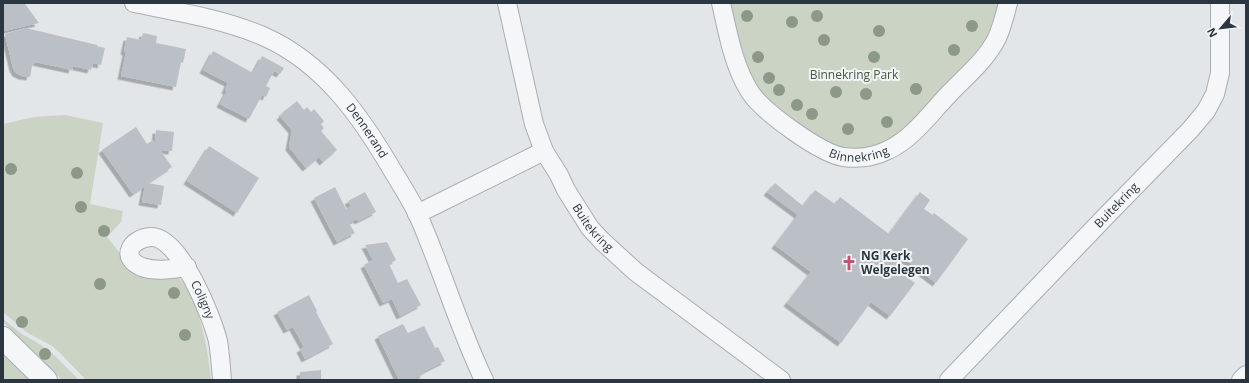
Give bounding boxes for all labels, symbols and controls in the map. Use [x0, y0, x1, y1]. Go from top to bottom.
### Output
north arrow [1201, 8, 1241, 48]
text: N [1203, 25, 1220, 40]
park label: Binnekring Park [810, 66, 899, 83]
street label: Dennerand [342, 99, 392, 161]
street label: Binnekring [827, 142, 892, 166]
street label: Buitekring [1090, 178, 1143, 231]
street label: Buitekring [569, 200, 618, 256]
place label: NG Kerk Welgelegen [861, 247, 930, 278]
church icon: NG Kerk Welgelegen [840, 254, 858, 272]
street label: Coligny [187, 277, 219, 322]

